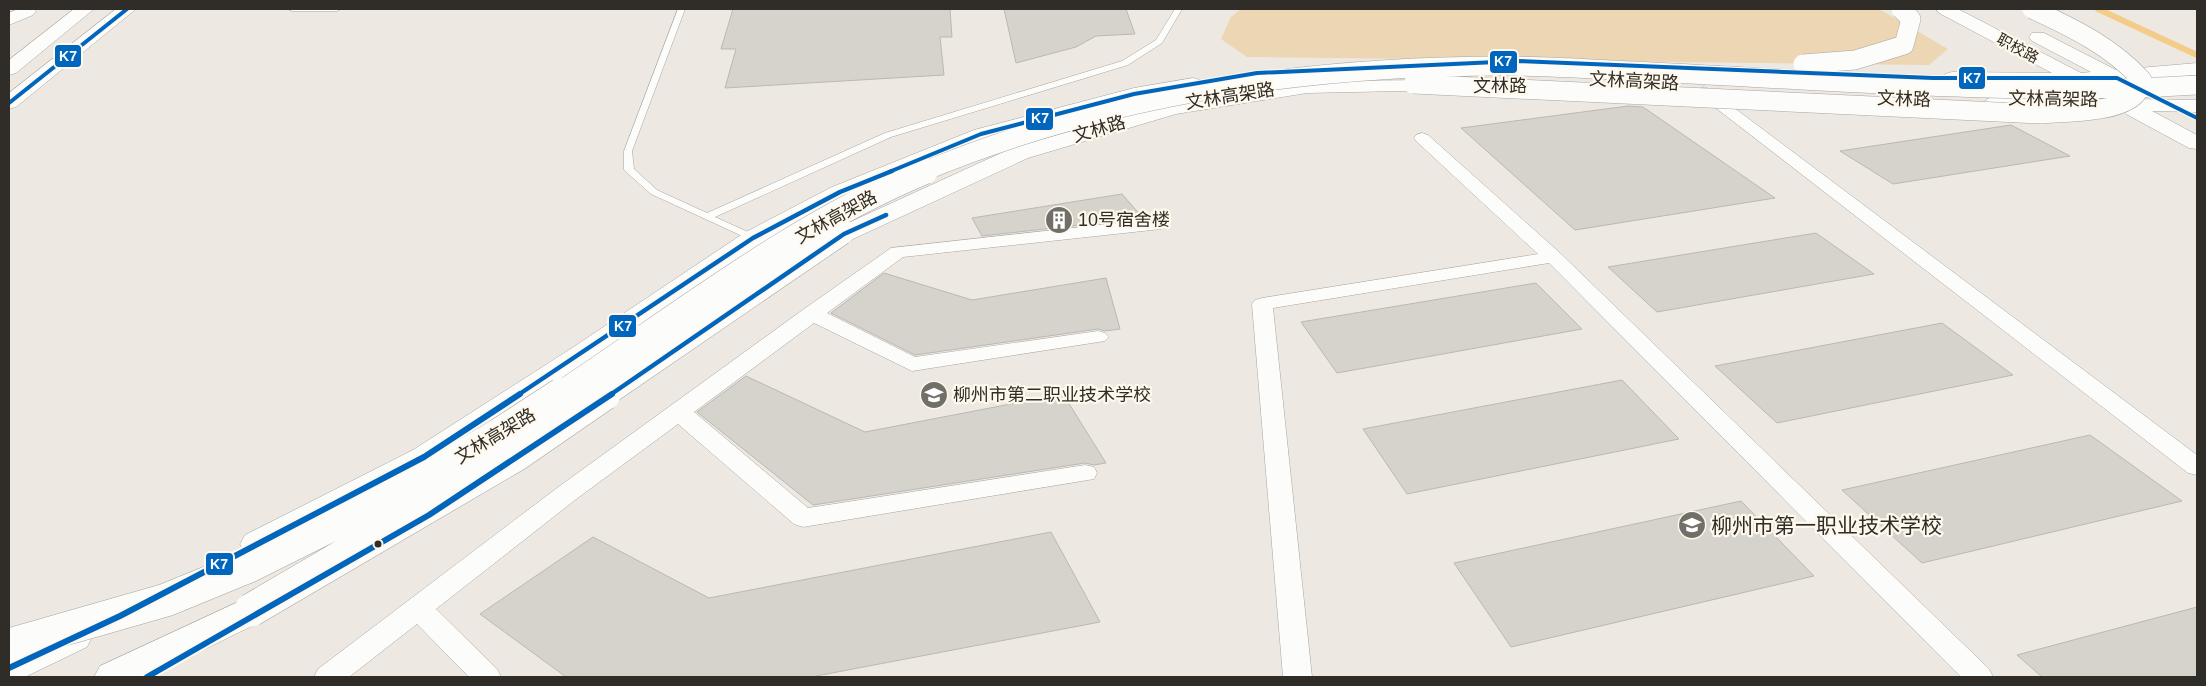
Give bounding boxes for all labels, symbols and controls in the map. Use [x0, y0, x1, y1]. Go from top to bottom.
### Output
street label: 职校路 [1994, 30, 2042, 66]
line badge: K7 [54, 44, 82, 68]
text: K7 [59, 48, 77, 64]
line badge: K7 [1489, 50, 1518, 74]
text: K7 [1494, 53, 1512, 69]
line badge: K7 [1958, 66, 1986, 90]
street label: 文林高架路 [1589, 69, 1679, 93]
text: K7 [1963, 70, 1981, 86]
street label: 文林路 [1473, 76, 1527, 96]
street label: 文林高架路 [1184, 79, 1276, 113]
street label: 文林路 [1877, 88, 1931, 110]
street label: 文林高架路 [2008, 88, 2098, 110]
line badge: K7 [1025, 107, 1054, 131]
text: K7 [1031, 110, 1049, 126]
street label: 文林路 [1070, 112, 1128, 146]
street label: 文林高架路 [792, 186, 880, 248]
building icon: 10号宿舍楼 [1044, 205, 1074, 235]
place label: 10号宿舍楼 [1078, 210, 1170, 230]
line badge: K7 [608, 314, 637, 338]
text: K7 [614, 318, 632, 334]
school or university icon: 柳州市第二职业技术学校 [919, 380, 949, 410]
place label: 柳州市第二职业技术学校 [953, 385, 1151, 405]
street label: 文林高架路 [451, 404, 539, 468]
school or university icon: 柳州市第一职业技术学校 [1677, 510, 1707, 540]
place label: 柳州市第一职业技术学校 [1711, 514, 1942, 537]
unlabelled marker [373, 539, 383, 549]
line badge: K7 [205, 552, 234, 576]
text: K7 [210, 556, 228, 572]

